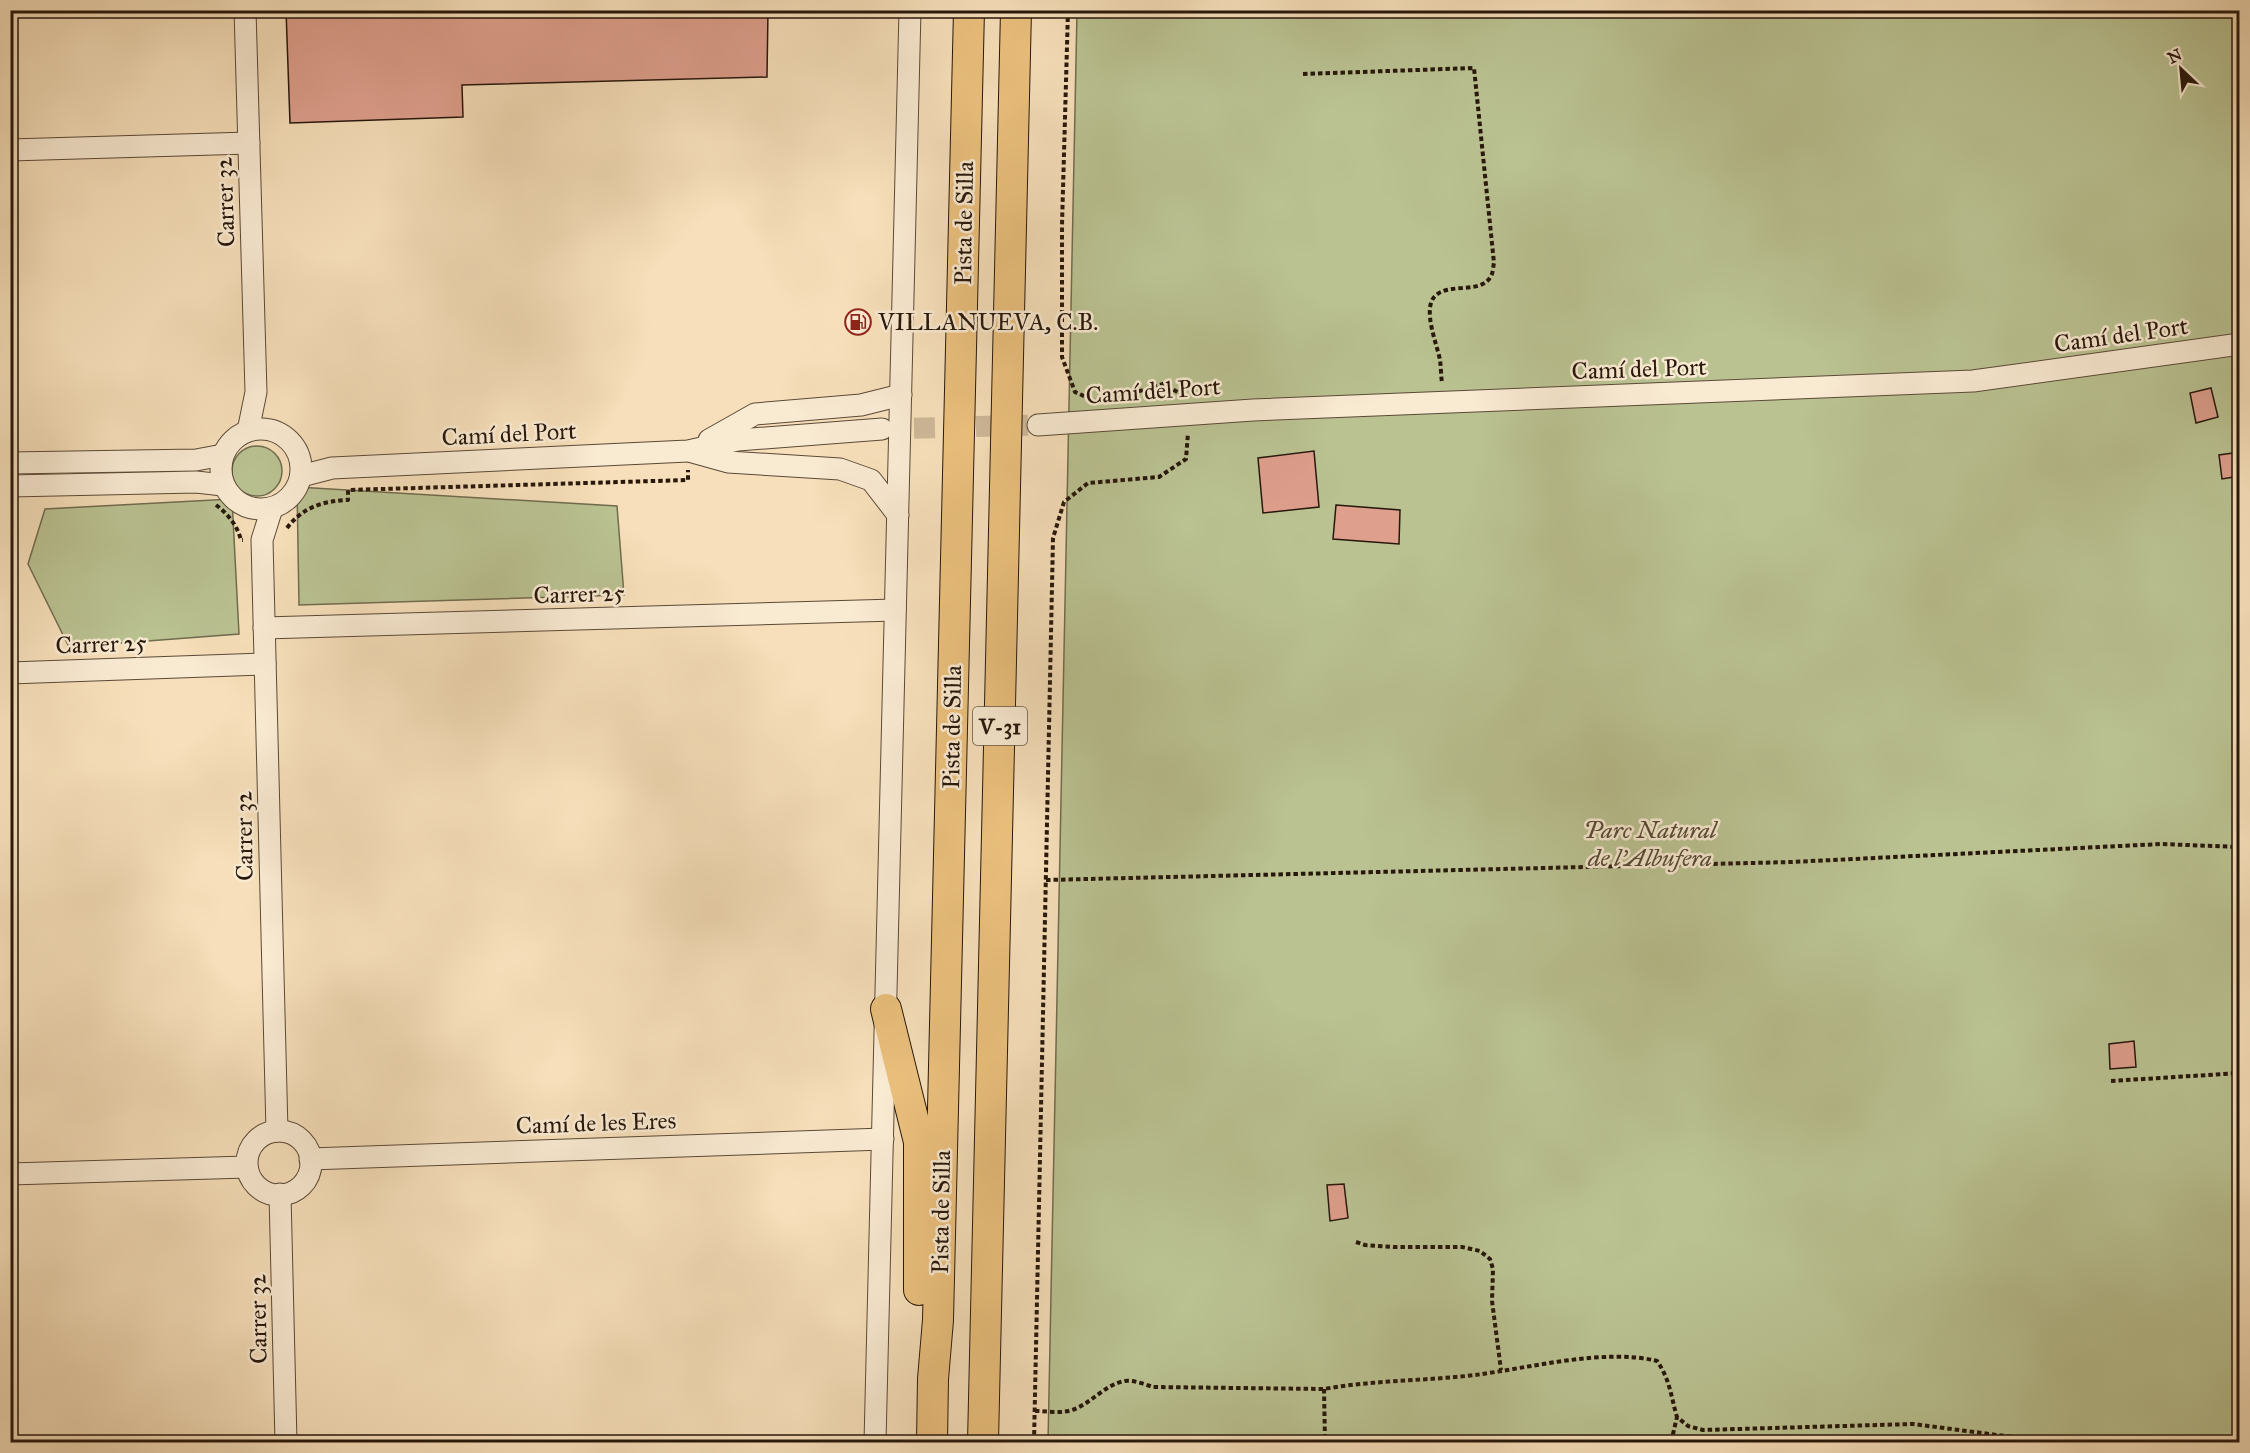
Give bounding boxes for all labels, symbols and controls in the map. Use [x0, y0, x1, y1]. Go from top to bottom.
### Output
north arrow [2151, 39, 2211, 99]
text: N [2164, 44, 2185, 67]
street label: Carrer 32 [208, 156, 242, 247]
street label: Pista de Silla [948, 160, 980, 285]
fuel station icon: VILLANUEVA, C.B. [843, 307, 873, 337]
place label: VILLANUEVA, C.B. [877, 307, 1098, 337]
street label: Camí del Port [2052, 311, 2190, 359]
street label: Camí del Port [1571, 352, 1707, 386]
street label: Camí del Port [1085, 371, 1222, 411]
street label: Camí del Port [441, 415, 578, 453]
street label: Carrer 25 [533, 577, 625, 611]
street label: Carrer 25 [55, 627, 147, 661]
street label: Pista de Silla [936, 664, 968, 789]
road number: V-31 [973, 707, 1027, 745]
street label: Carrer 32 [228, 791, 260, 881]
park label: Parc Natural de l'Albufera [1584, 815, 1719, 873]
street label: Camí de les Eres [515, 1105, 677, 1141]
street label: Pista de Silla [925, 1149, 957, 1274]
street label: Carrer 32 [242, 1274, 274, 1364]

